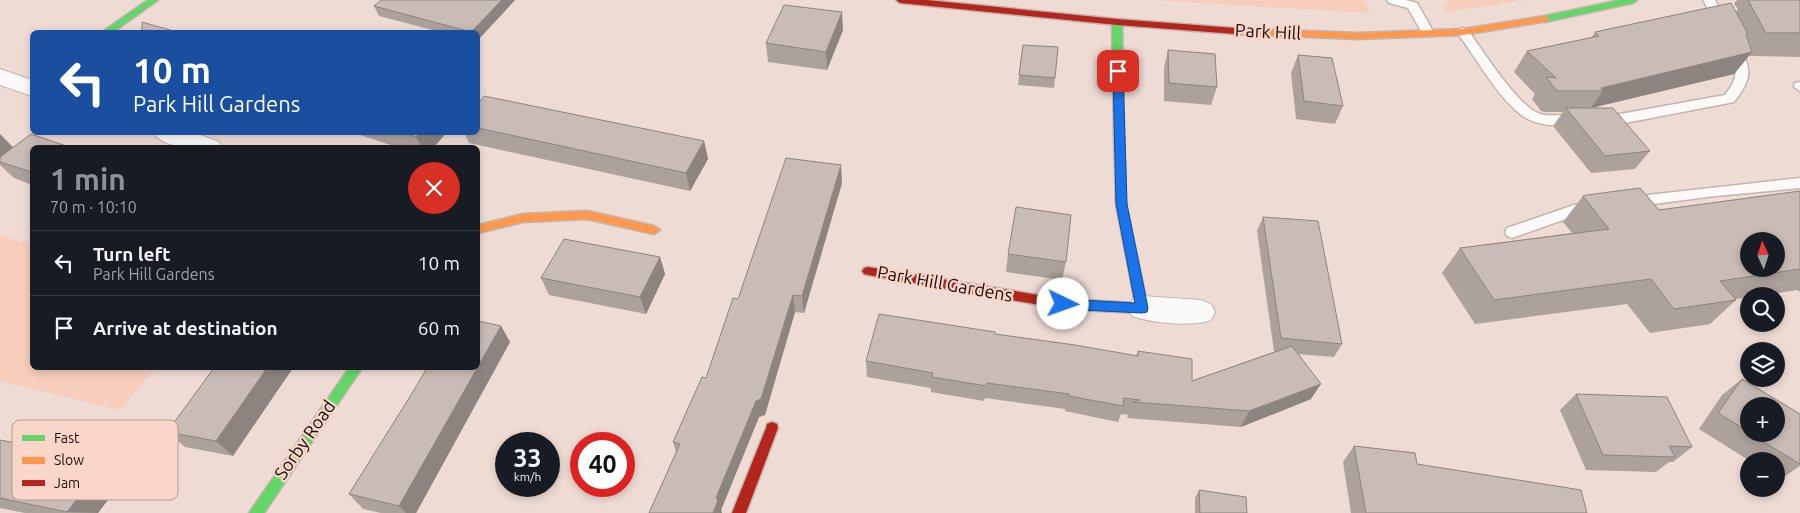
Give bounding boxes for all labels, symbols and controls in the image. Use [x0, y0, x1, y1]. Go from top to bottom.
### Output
street label: Park Hill [1234, 19, 1302, 43]
icon: left [50, 50, 115, 115]
text: 10 m [133, 50, 211, 90]
pin [1097, 50, 1139, 92]
icon: arrive [1104, 57, 1132, 85]
text: Park Hill Gardens [133, 91, 300, 116]
text: 1 min [50, 162, 126, 196]
button: close [408, 162, 460, 214]
text: 70 m · 10:10 [50, 198, 137, 216]
north arrow [1740, 232, 1785, 278]
map controls [1740, 232, 1785, 497]
text: Turn left [93, 243, 171, 265]
icon: left [50, 249, 78, 277]
text: 10 m [418, 252, 460, 274]
street label: Park Hill Gardens [876, 261, 1015, 305]
text: Park Hill Gardens [93, 265, 215, 283]
position arrow [1036, 277, 1088, 329]
button: search [1740, 287, 1785, 332]
icon: arrive [50, 314, 78, 342]
text: Arrive at destination [93, 317, 278, 339]
text: 60 m [418, 317, 460, 339]
button: layers [1740, 342, 1785, 387]
street label: Sorby Road [270, 396, 339, 483]
button: + [1740, 397, 1785, 442]
legend [12, 420, 178, 500]
text: Fast [54, 430, 80, 446]
speed limit sign: 40 [570, 432, 635, 497]
text: 33 [513, 444, 542, 472]
text: Slow [54, 452, 84, 468]
button: − [1740, 452, 1785, 497]
text: km/h [514, 470, 541, 483]
text: Jam [54, 475, 80, 491]

